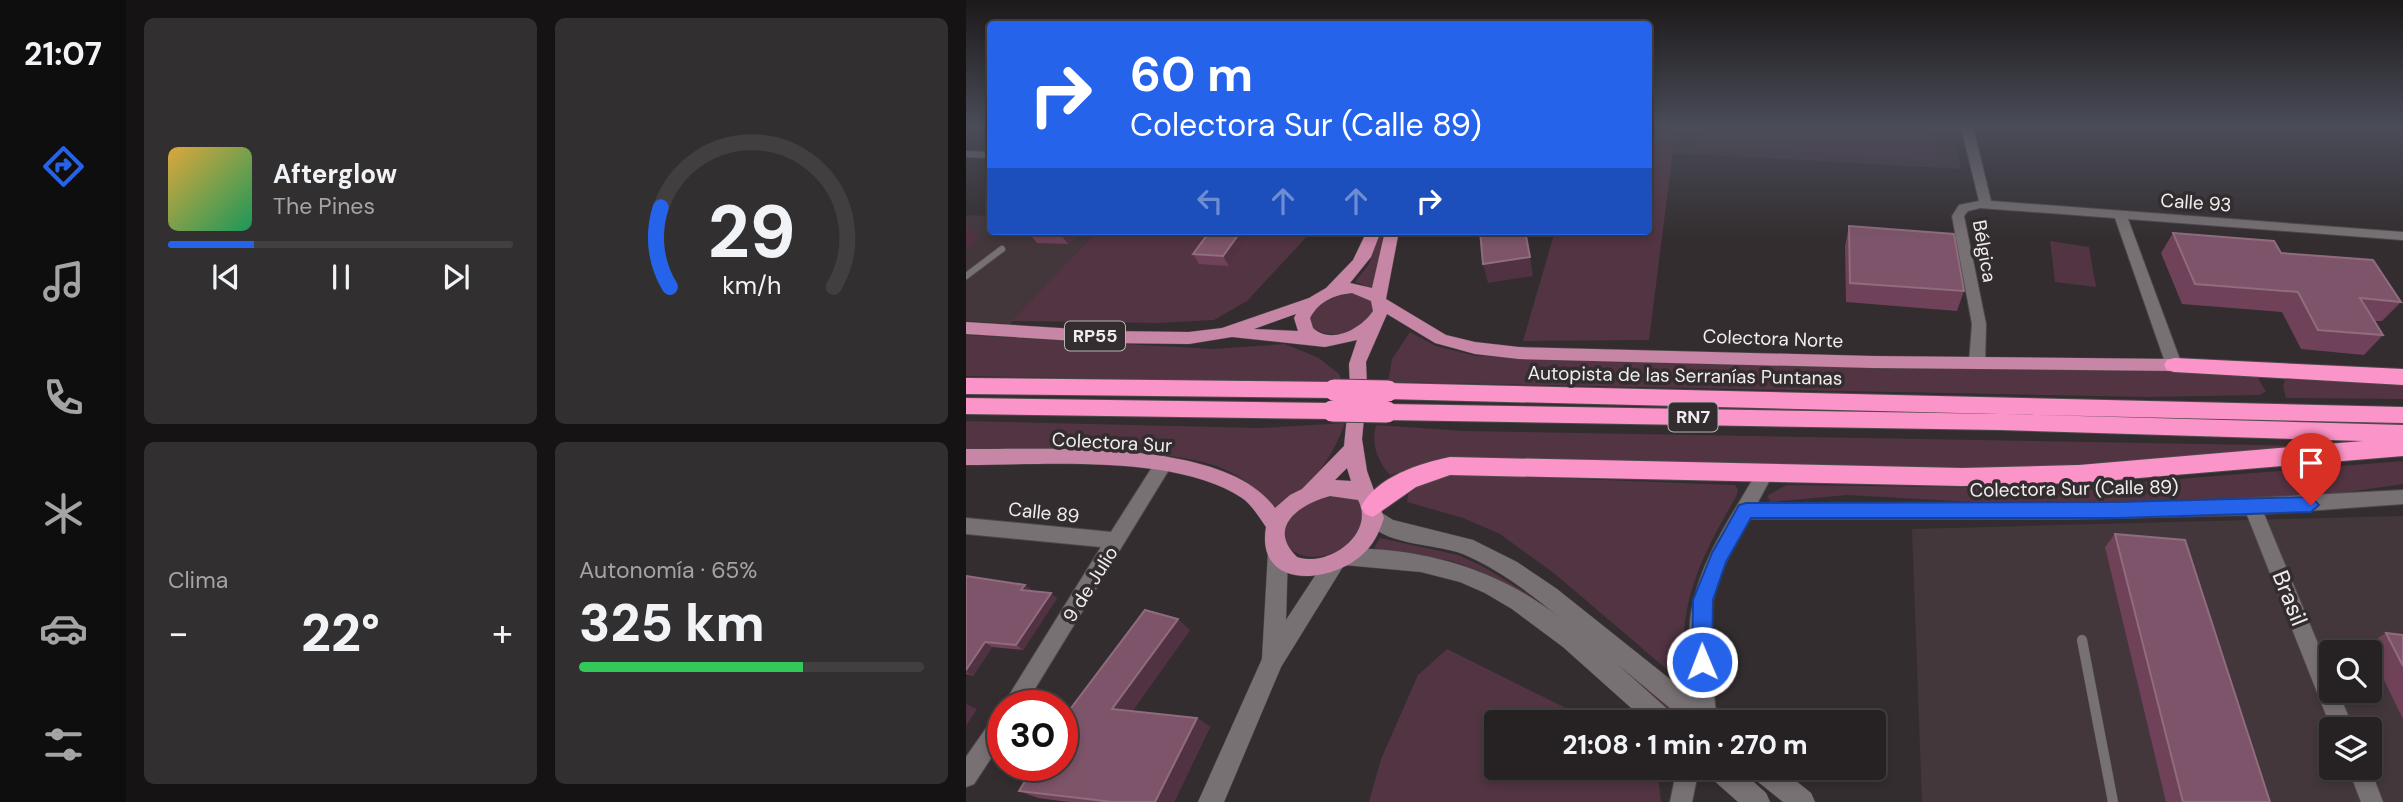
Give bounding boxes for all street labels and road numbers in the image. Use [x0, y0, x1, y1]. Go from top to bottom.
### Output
street label: Calle 93 [2160, 188, 2232, 217]
street label: Bélgica [1967, 218, 2002, 284]
road number: RP55 [1065, 322, 1125, 350]
street label: Colectora Norte [1702, 324, 1844, 353]
street label: Autopista de las Serranías Puntanas [1527, 360, 1843, 391]
road number: RN7 [1668, 402, 1718, 432]
street label: Colectora Sur [1051, 427, 1173, 458]
street label: Colectora Sur (Calle 89) [1969, 474, 2179, 503]
street label: Calle 89 [1007, 496, 1081, 529]
street label: 9 de Julio [1057, 542, 1124, 627]
street label: Brasil [2265, 566, 2315, 630]

